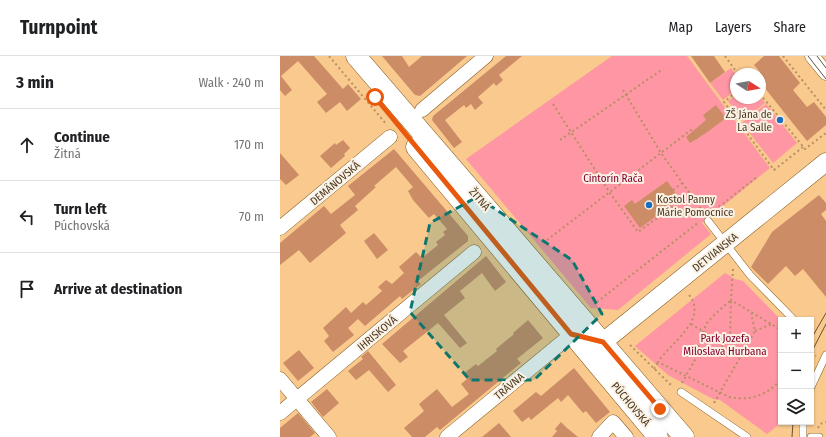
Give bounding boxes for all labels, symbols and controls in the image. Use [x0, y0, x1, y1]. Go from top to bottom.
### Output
text: Turnpoint [20, 16, 97, 39]
text: Map [669, 19, 693, 36]
text: Layers [715, 19, 751, 36]
text: Share [773, 19, 806, 36]
north arrow [730, 68, 766, 104]
text: 3 min [16, 72, 54, 93]
text: Walk · 240 m [198, 75, 264, 90]
route start [366, 88, 384, 106]
place label: ZŠ Jána de La Salle [725, 107, 772, 134]
marker: ZŠ Jána de La Salle [775, 115, 785, 125]
text: Continue [54, 128, 110, 146]
icon: ahead [16, 134, 38, 156]
text: 170 m [234, 137, 264, 152]
text: Žitná [54, 146, 81, 161]
street label: DEMÄNOVSKÁ [307, 158, 363, 208]
park label: Cintorín Rača [583, 172, 643, 185]
street label: ŽITNÁ [466, 185, 494, 213]
place label: Kostol Panny Márie Pomocnice [657, 193, 734, 219]
text: Turn left [54, 200, 107, 218]
marker: Kostol Panny Márie Pomocnice [644, 200, 654, 210]
icon: left [16, 206, 38, 228]
text: 70 m [239, 209, 264, 224]
text: Púchovská [54, 218, 110, 233]
street label: DETVIANSKA [690, 230, 741, 275]
icon: arrive [16, 278, 38, 300]
text: Arrive at destination [54, 280, 182, 298]
street label: IHRISKOVÁ [354, 312, 400, 354]
map controls [778, 317, 814, 425]
button: + [778, 317, 814, 353]
park label: Park Jozefa Miloslava Hurbana [683, 332, 767, 358]
button: − [778, 353, 814, 389]
street label: TRÁVNA [491, 369, 527, 403]
street label: PÚCHOVSKÁ [608, 379, 654, 429]
button: layers [778, 389, 814, 425]
route end [651, 400, 669, 418]

